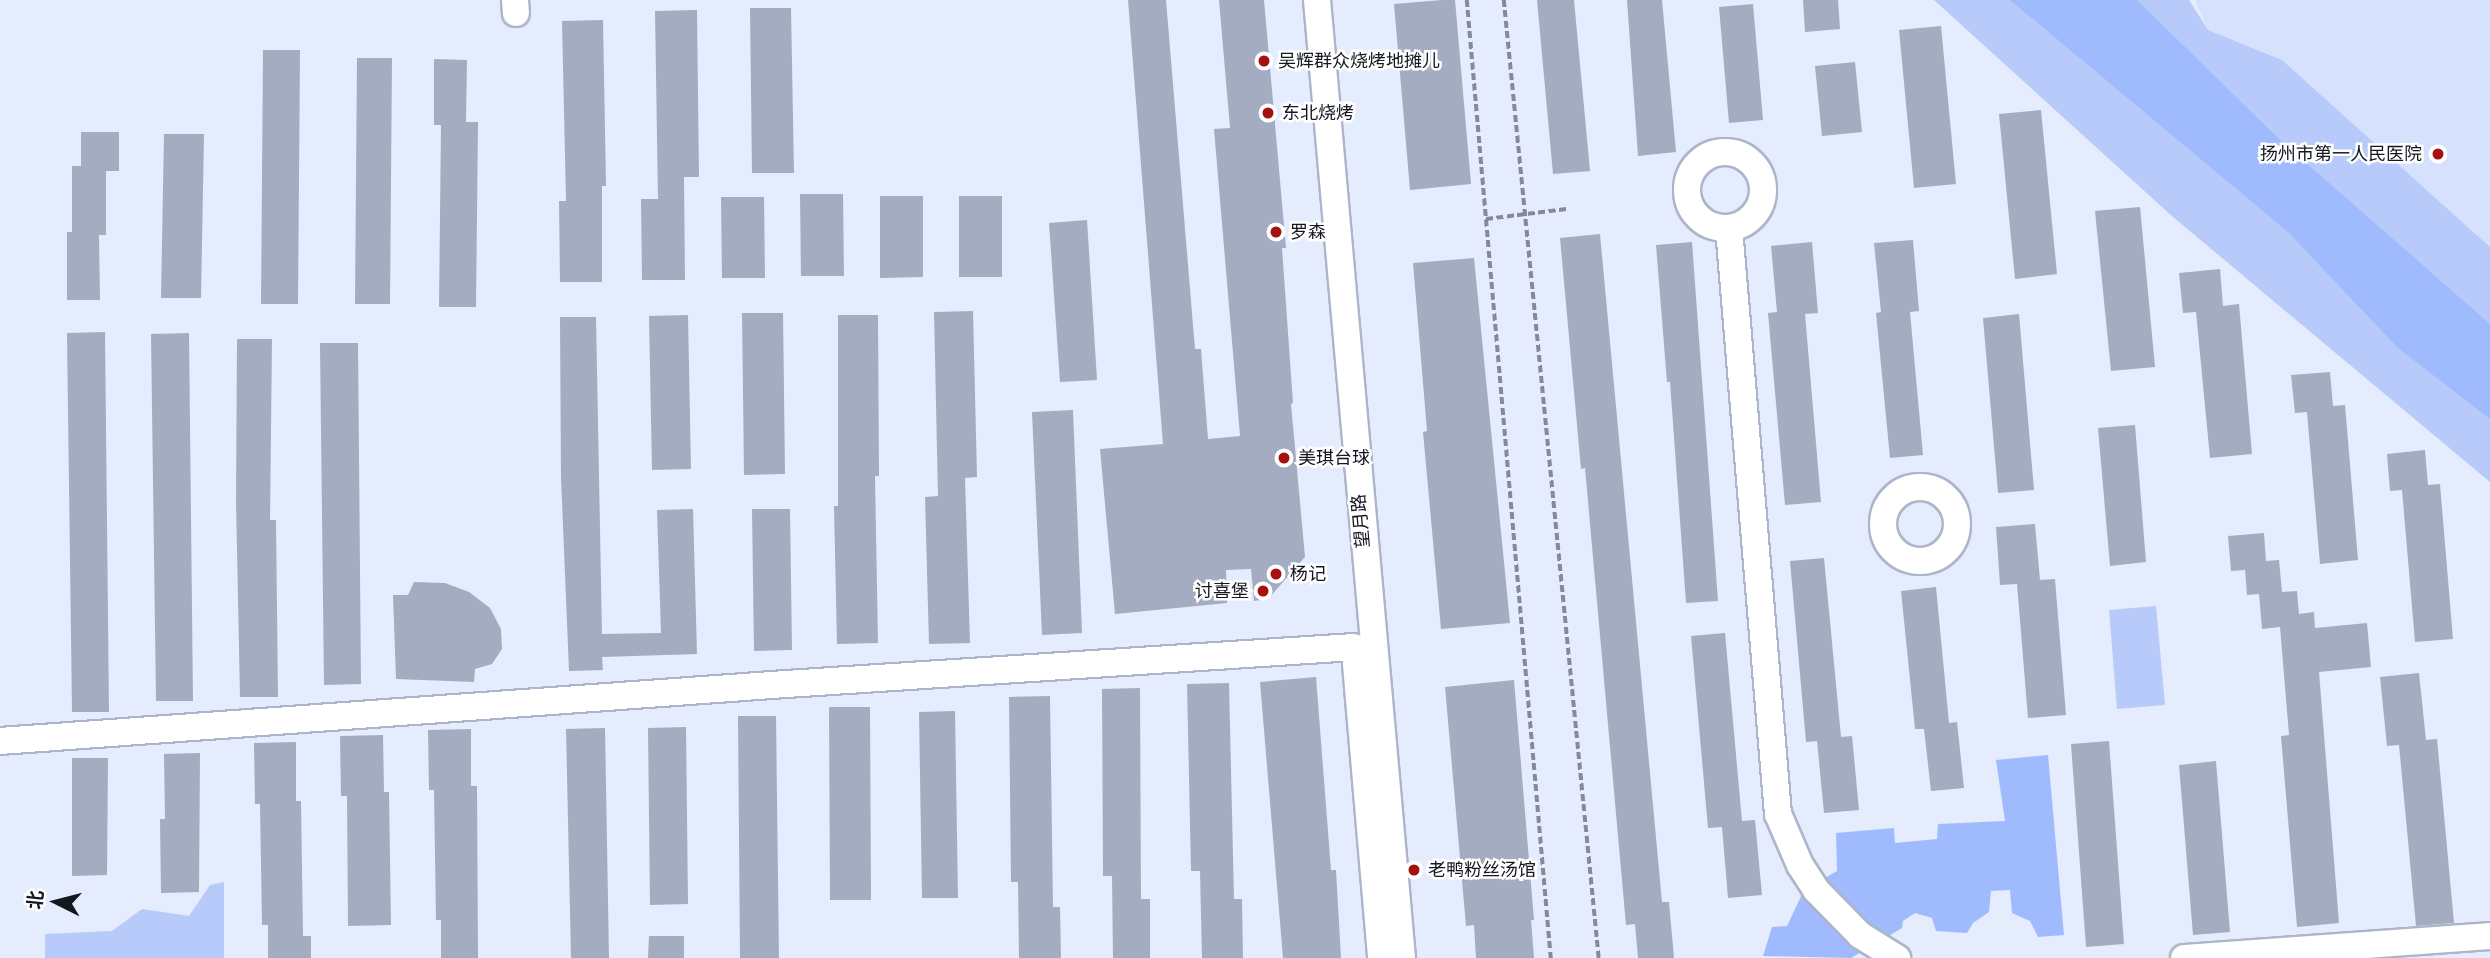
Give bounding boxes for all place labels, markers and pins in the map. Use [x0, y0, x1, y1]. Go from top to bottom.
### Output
place label: 吴辉群众烧烤地摊儿 [1278, 50, 1440, 72]
marker: 吴辉群众烧烤地摊儿 [1256, 53, 1272, 69]
place label: 东北烧烤 [1282, 102, 1354, 124]
marker: 东北烧烤 [1260, 105, 1276, 121]
place label: 扬州市第一人民医院 [2260, 143, 2422, 165]
marker: 扬州市第一人民医院 [2428, 144, 2448, 164]
place label: 罗森 [1290, 221, 1326, 243]
marker: 罗森 [1268, 224, 1284, 240]
place label: 美琪台球 [1298, 447, 1370, 469]
marker: 美琪台球 [1276, 450, 1292, 466]
place label: 杨记 [1290, 563, 1326, 585]
marker: 杨记 [1268, 566, 1284, 582]
place label: 讨喜堡 [1195, 580, 1249, 602]
marker: 讨喜堡 [1255, 583, 1271, 599]
place label: 老鸭粉丝汤馆 [1428, 859, 1536, 881]
marker: 老鸭粉丝汤馆 [1406, 862, 1422, 878]

